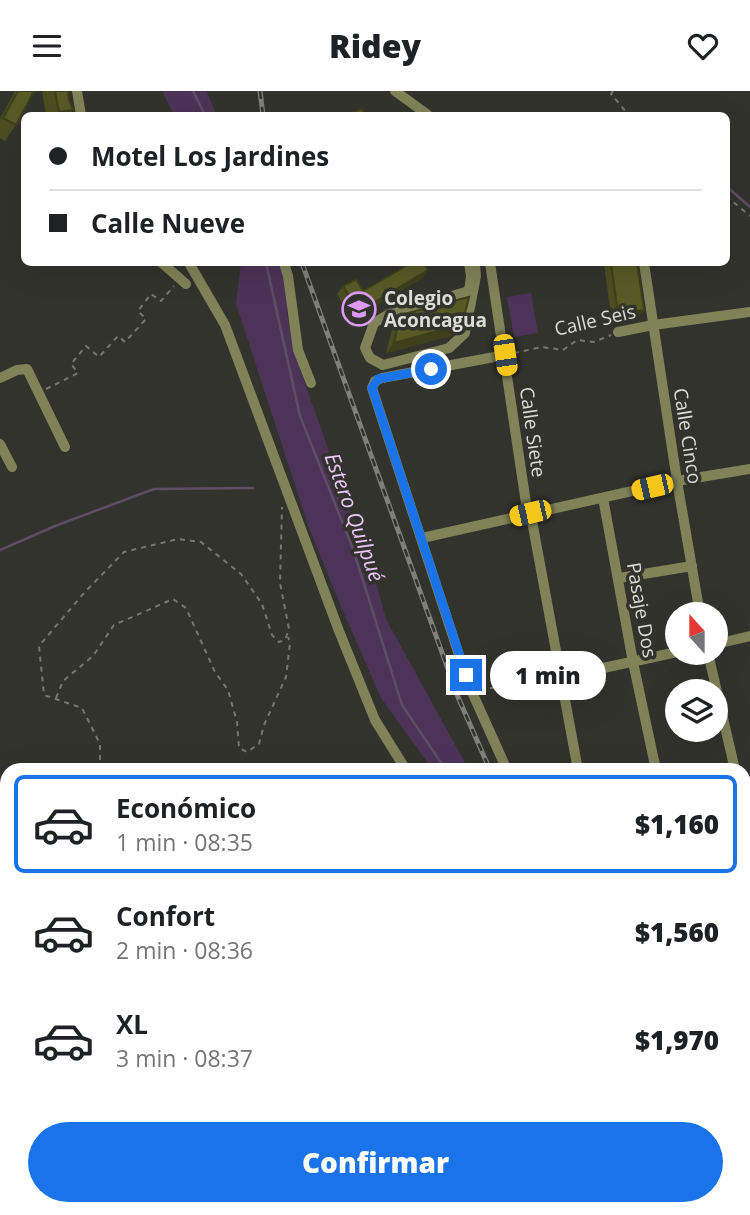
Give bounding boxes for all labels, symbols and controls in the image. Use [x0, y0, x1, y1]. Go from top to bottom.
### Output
text: Ridey [329, 24, 421, 67]
icon: menu [28, 27, 66, 65]
icon: heart [684, 27, 722, 65]
text: Motel Los Jardines [91, 138, 329, 174]
text: Calle Nueve [91, 205, 245, 241]
place label: Colegio Aconcagua [384, 285, 487, 333]
school or university icon: Colegio Aconcagua [340, 290, 378, 328]
street label: Calle Seis [552, 298, 638, 342]
car [492, 333, 519, 377]
route start [415, 353, 447, 385]
street label: Calle Siete [514, 385, 552, 479]
street label: Calle Cinco [668, 386, 708, 486]
water label: Estero Quilpué [319, 449, 391, 586]
car [630, 472, 675, 502]
car [508, 498, 553, 528]
street label: Pasaje Dos [621, 560, 663, 660]
north arrow [665, 602, 728, 665]
map controls [665, 602, 728, 742]
callout: 1 min [490, 651, 606, 699]
route end [450, 659, 482, 691]
text: 1 min [515, 659, 581, 691]
button: layers [665, 679, 728, 742]
text: Económico [116, 790, 256, 826]
icon: car [32, 793, 95, 856]
text: $1,160 [635, 806, 719, 842]
text: 1 min · 08:35 [116, 826, 253, 858]
text: Confort [116, 898, 215, 934]
icon: car [32, 901, 95, 964]
text: $1,560 [635, 914, 719, 950]
text: 2 min · 08:36 [116, 934, 253, 966]
text: XL [116, 1006, 148, 1042]
icon: car [32, 1009, 95, 1072]
text: $1,970 [635, 1022, 719, 1058]
text: 3 min · 08:37 [116, 1042, 253, 1074]
button: Confirmar [28, 1122, 723, 1202]

